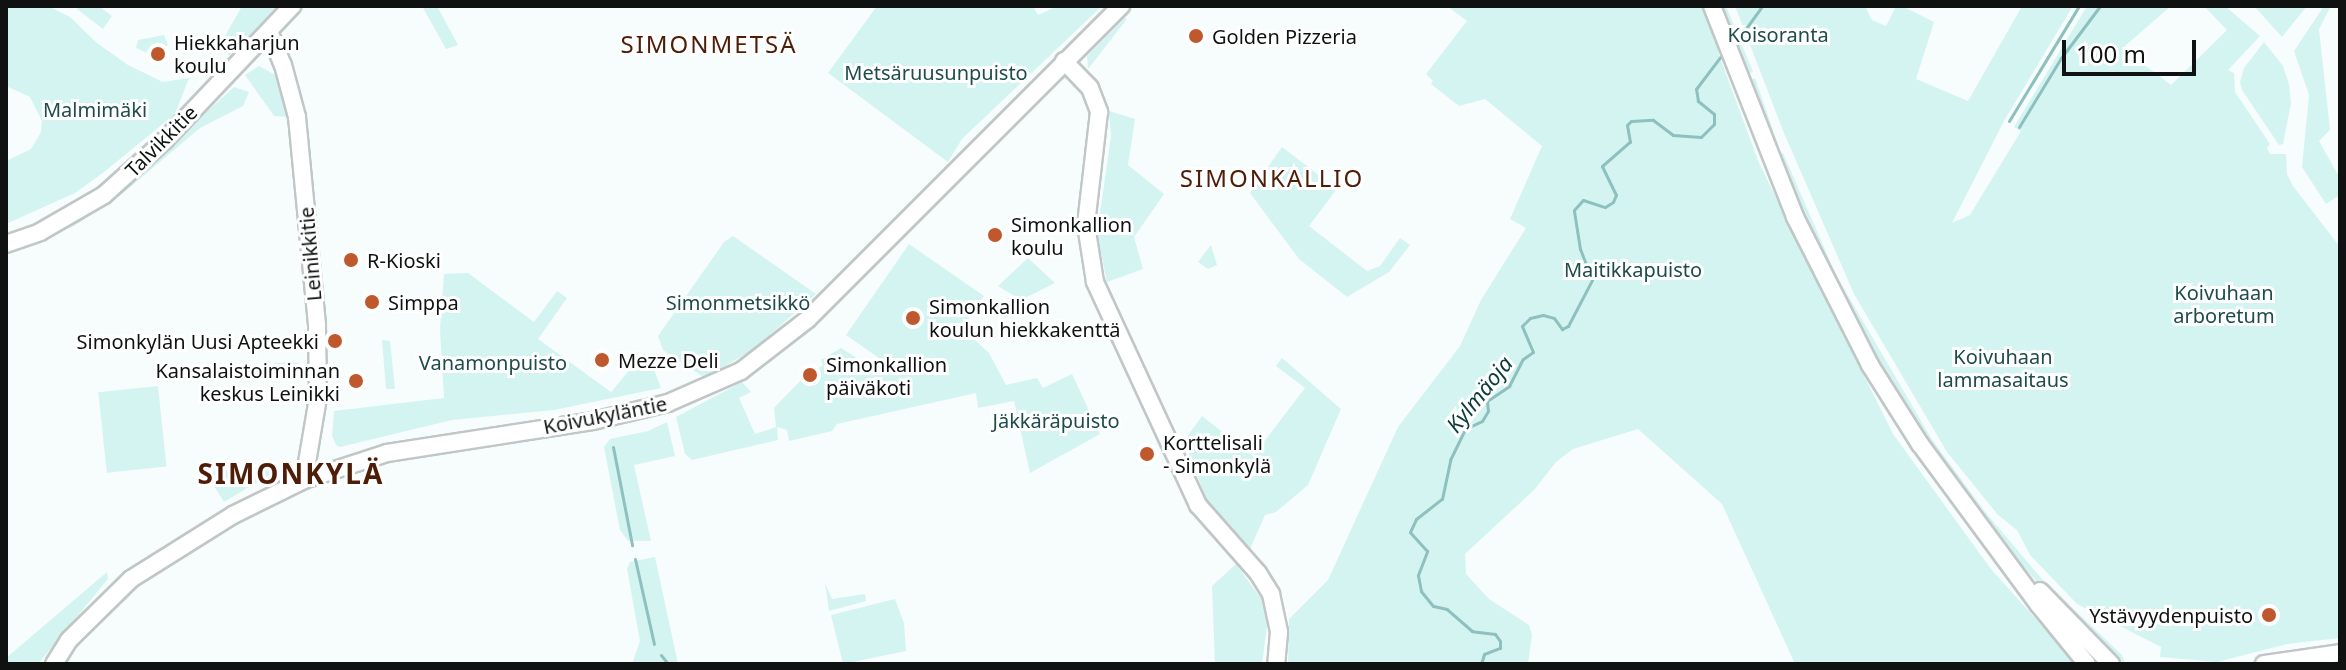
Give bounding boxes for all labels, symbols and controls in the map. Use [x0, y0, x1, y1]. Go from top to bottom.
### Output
park label: Koisoranta [1727, 22, 1829, 46]
place label: Golden Pizzeria [1212, 24, 1357, 48]
scale bar [2066, 24, 2200, 74]
marker: Golden Pizzeria [1187, 27, 1205, 45]
place label: Hiekkaharjun koulu [174, 30, 300, 77]
district label: SIMONMETSÄ [620, 30, 798, 58]
text: 100 m [2076, 37, 2146, 70]
marker: Hiekkaharjun koulu [149, 45, 167, 63]
park label: Metsäruusunpuisto [844, 60, 1028, 84]
park label: Malmimäki [43, 97, 147, 121]
street label: Talvikkitie [120, 100, 202, 182]
district label: SIMONKALLIO [1180, 164, 1364, 192]
street label: Leinikkitie [294, 206, 326, 302]
place label: Simonkallion koulu [1011, 212, 1132, 259]
marker: Simonkallion koulu [986, 226, 1004, 244]
place label: R-Kioski [367, 248, 441, 272]
marker: R-Kioski [342, 251, 360, 269]
park label: Maitikkapuisto [1564, 257, 1702, 281]
park label: Koivuhaan arboretum [2173, 281, 2275, 328]
place label: Simppa [388, 290, 459, 314]
park label: Simonmetsikkö [666, 290, 810, 314]
marker: Simppa [363, 293, 381, 311]
place label: Simonkallion koulun hiekkakenttä [929, 294, 1121, 341]
marker: Simonkallion koulun hiekkakenttä [904, 309, 922, 327]
place label: Simonkylän Uusi Apteekki [77, 329, 319, 353]
marker: Simonkylän Uusi Apteekki [326, 332, 344, 350]
park label: Koivuhaan lammasaitaus [1937, 344, 2069, 391]
place label: Mezze Deli [618, 348, 719, 372]
park label: Vanamonpuisto [419, 350, 567, 374]
water label: Kylmäoja [1440, 350, 1518, 438]
marker: Mezze Deli [593, 351, 611, 369]
place label: Simonkallion päiväkoti [826, 352, 947, 399]
place label: Kansalaistoiminnan keskus Leinikki [155, 358, 340, 405]
marker: Simonkallion päiväkoti [801, 366, 819, 384]
marker: Kansalaistoiminnan keskus Leinikki [347, 372, 365, 390]
street label: Koivukyläntie [541, 391, 669, 439]
park label: Jäkkäräpuisto [992, 408, 1120, 432]
place label: Korttelisali - Simonkylä [1163, 430, 1271, 477]
marker: Korttelisali - Simonkylä [1138, 445, 1156, 463]
district label: SIMONKYLÄ [198, 456, 384, 490]
place label: Ystävyydenpuisto [2089, 603, 2253, 627]
marker: Ystävyydenpuisto [2260, 606, 2278, 624]

